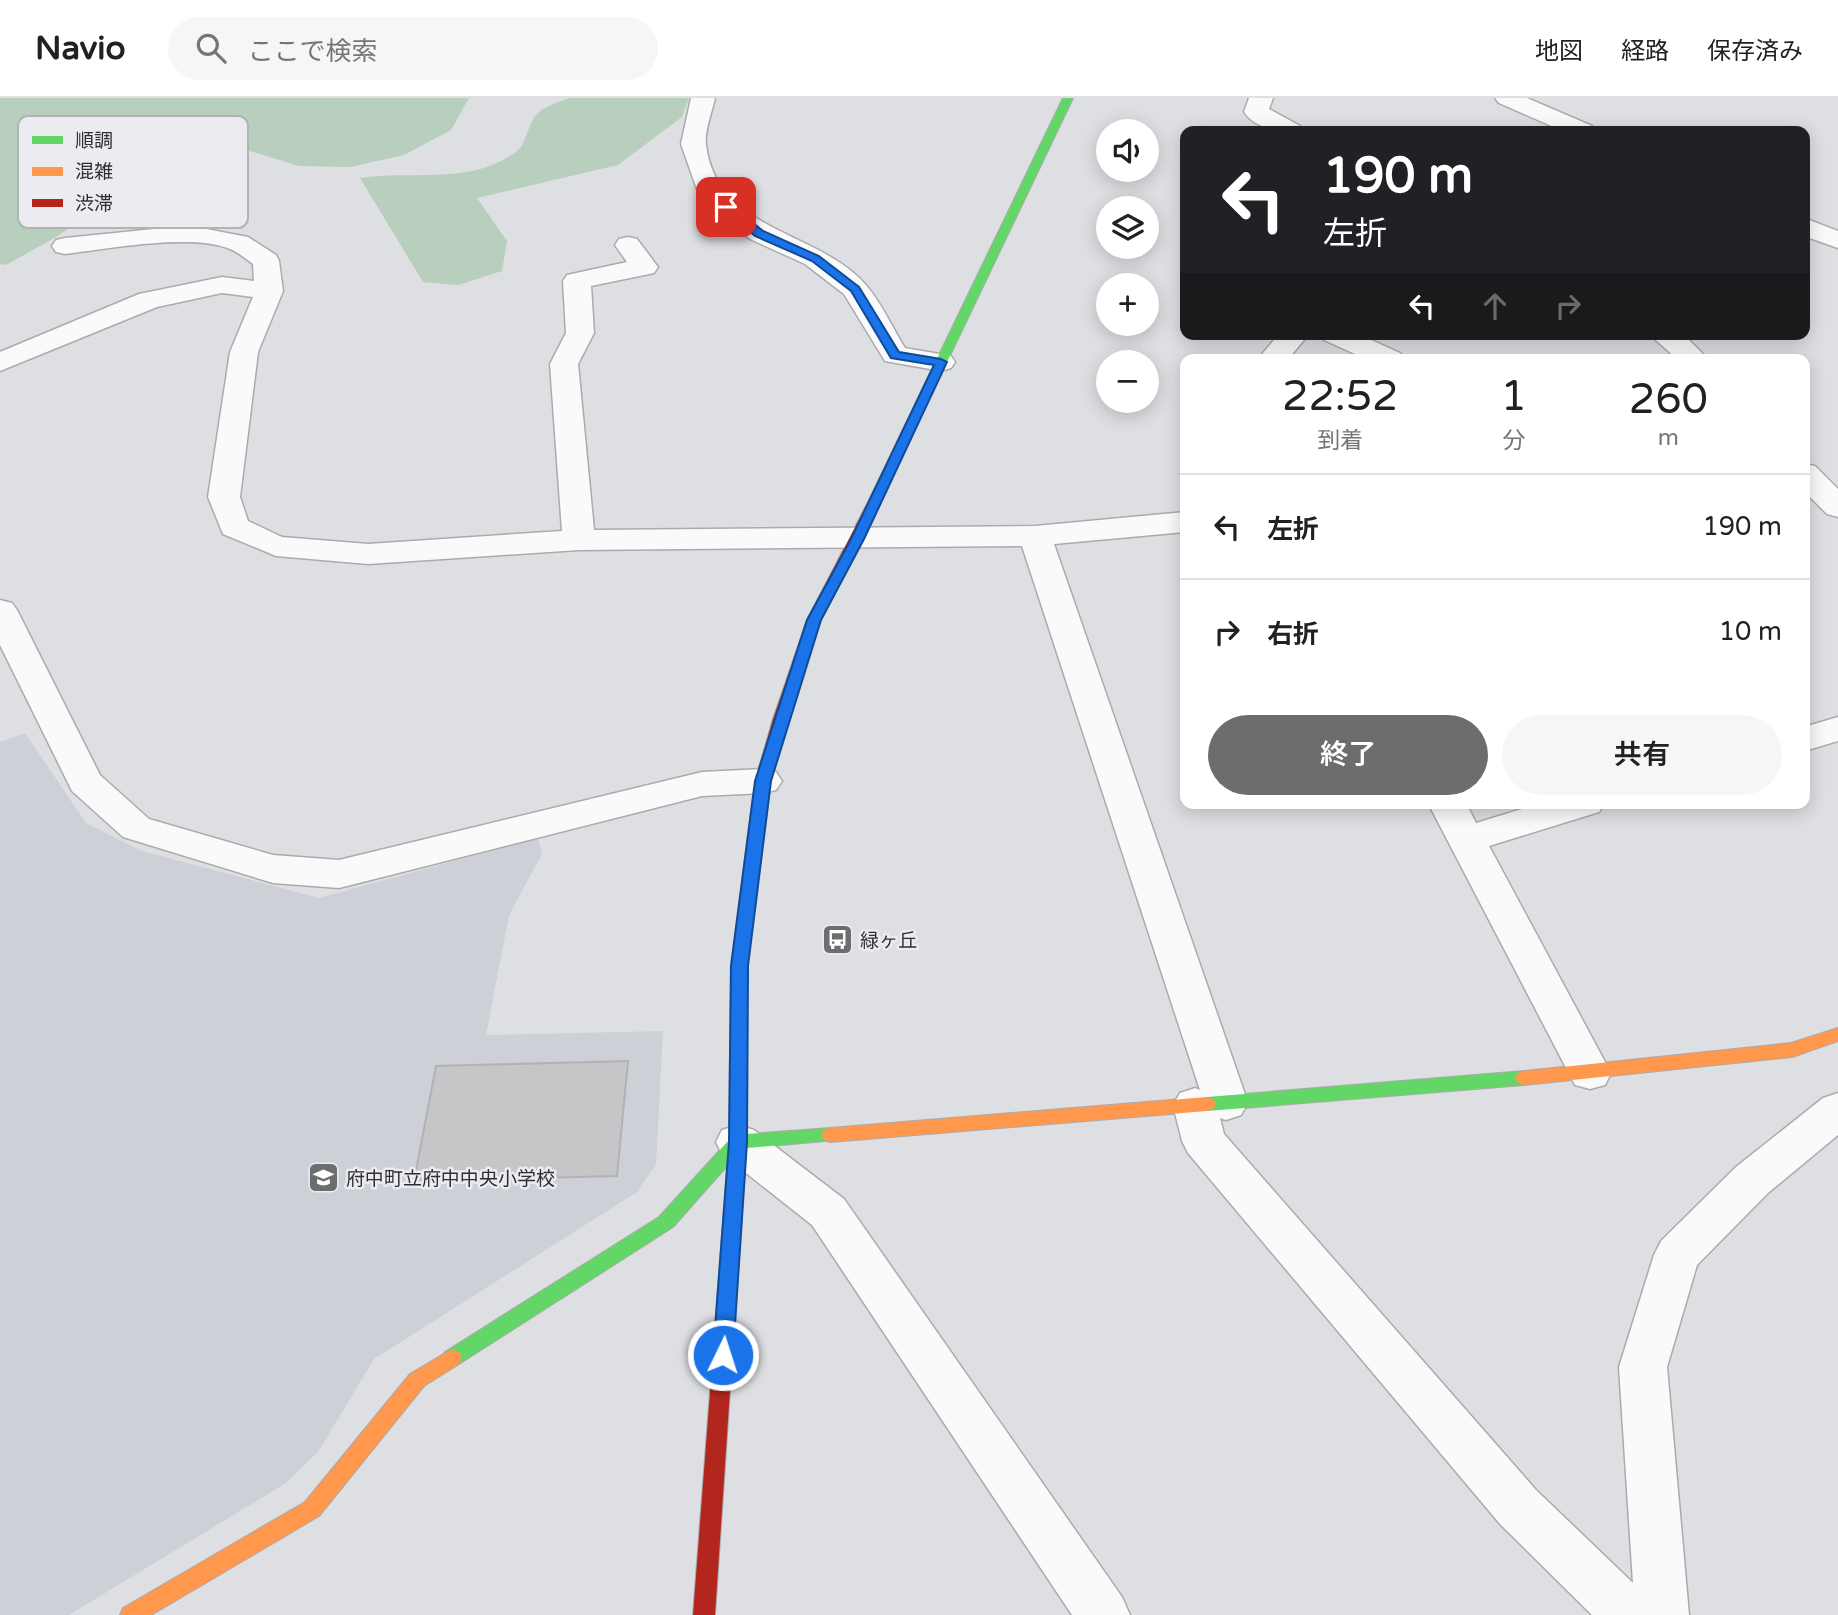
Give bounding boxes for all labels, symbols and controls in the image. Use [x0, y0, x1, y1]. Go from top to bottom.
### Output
search box [168, 17, 658, 80]
text: Navio [35, 29, 126, 68]
icon: search [192, 29, 230, 67]
text: ここで検索 [248, 36, 378, 67]
text: 地図 [1535, 37, 1583, 66]
text: 経路 [1621, 37, 1669, 66]
text: 保存済み [1707, 37, 1803, 66]
legend [18, 116, 248, 228]
map controls [1096, 119, 1159, 413]
button: sound [1096, 119, 1159, 182]
text: 順調 [75, 130, 113, 152]
text: 190 m [1323, 147, 1473, 206]
icon: left [1208, 154, 1299, 245]
text: 混雑 [75, 161, 113, 183]
pin [696, 177, 756, 237]
icon: arrive [707, 188, 745, 226]
text: 渋滞 [75, 193, 113, 215]
button: layers [1096, 196, 1159, 259]
text: 左折 [1323, 215, 1387, 253]
button: + [1096, 273, 1159, 336]
icon: left [1403, 287, 1441, 325]
icon: ahead [1476, 287, 1514, 325]
icon: right [1549, 287, 1587, 325]
button: − [1096, 350, 1159, 413]
text: 22:52 [1282, 371, 1398, 422]
text: 1 [1500, 371, 1527, 422]
text: 260 [1629, 374, 1708, 425]
text: m [1658, 424, 1679, 452]
text: 到着 [1317, 427, 1363, 455]
text: 分 [1502, 427, 1525, 455]
icon: left [1208, 508, 1246, 546]
text: 190 m [1702, 511, 1782, 542]
text: 左折 [1267, 514, 1319, 545]
icon: right [1208, 613, 1246, 651]
text: 10 m [1719, 616, 1782, 647]
text: 右折 [1267, 619, 1319, 650]
button: 終了 [1208, 715, 1488, 795]
button: 共有 [1502, 715, 1782, 795]
bus stop icon: 緑ヶ丘 [820, 923, 854, 957]
place label: 緑ヶ丘 [860, 930, 917, 952]
school or university icon: 府中町立府中中央小学校 [306, 1161, 340, 1195]
place label: 府中町立府中中央小学校 [346, 1168, 555, 1190]
position arrow [686, 1318, 760, 1392]

